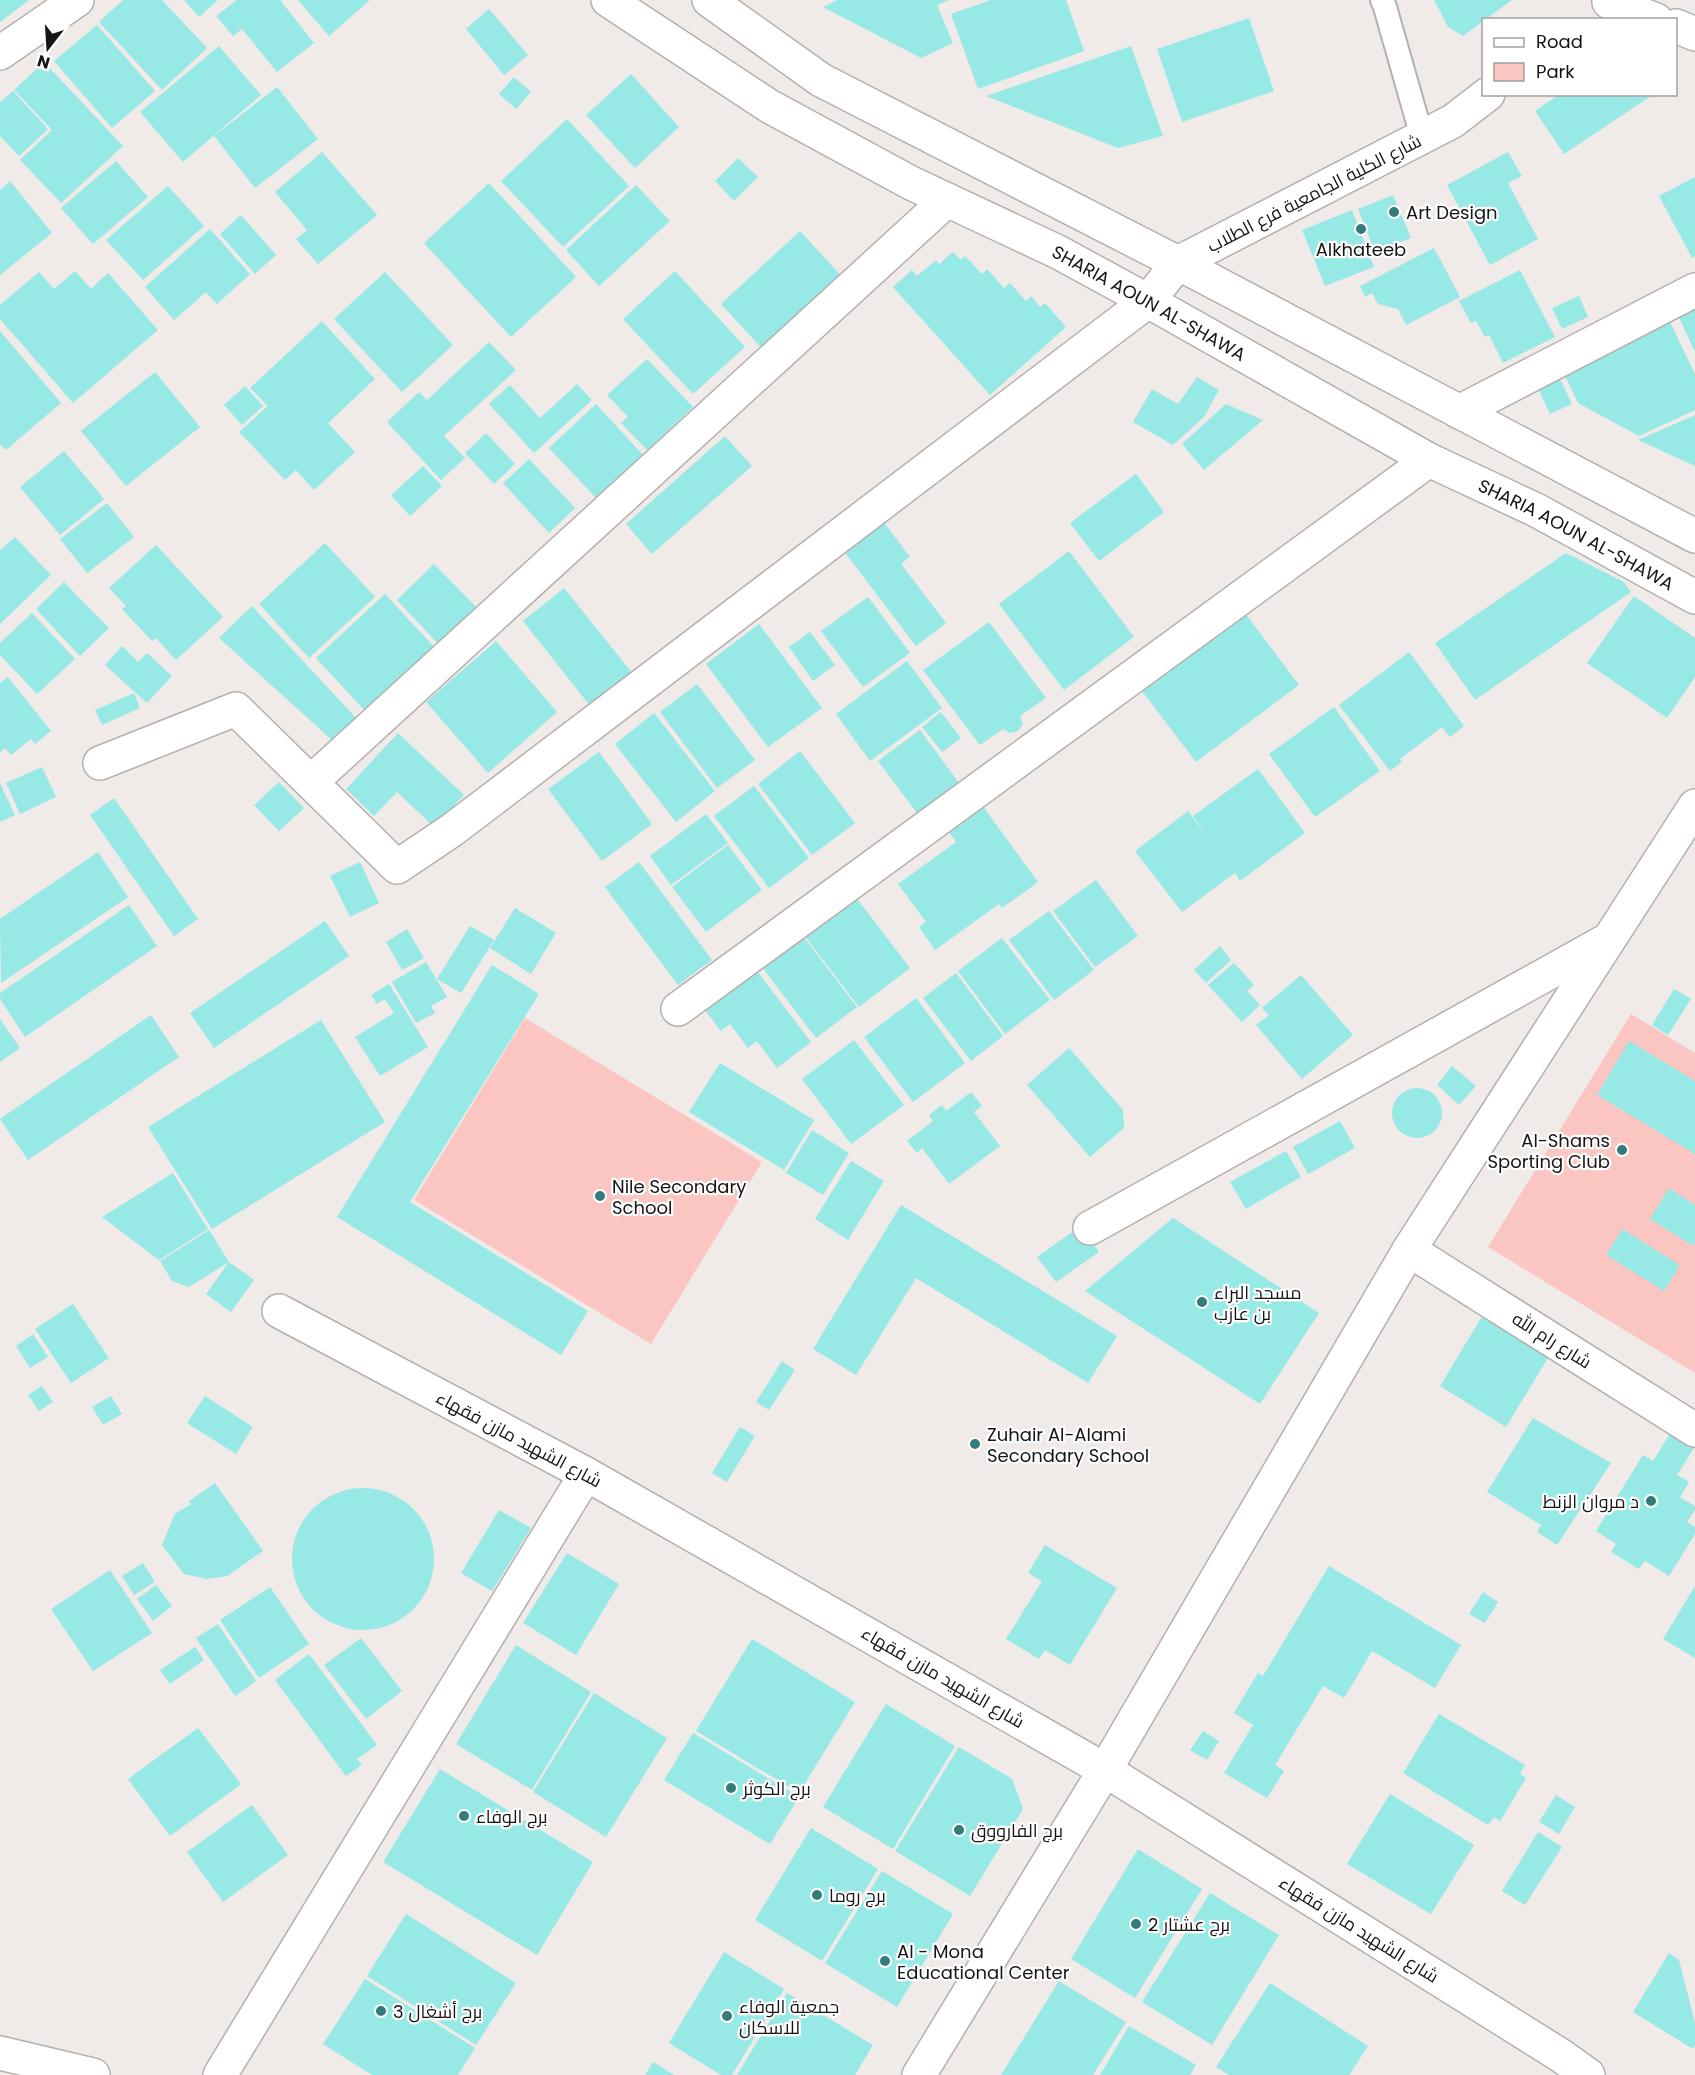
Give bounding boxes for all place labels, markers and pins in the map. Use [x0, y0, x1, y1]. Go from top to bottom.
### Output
place label: Art Design [1406, 200, 1498, 225]
marker: Art Design [1387, 205, 1401, 219]
marker: Alkhateeb [1354, 222, 1368, 236]
place label: Alkhateeb [1316, 237, 1406, 262]
place label: Al-Shams Sporting Club [1488, 1128, 1610, 1174]
marker: Al-Shams Sporting Club [1615, 1143, 1629, 1157]
place label: Nile Secondary School [612, 1174, 746, 1220]
marker: Nile Secondary School [593, 1189, 607, 1203]
place label: مسجد البراء بن عازب [1214, 1280, 1301, 1326]
marker: مسجد البراء بن عازب [1195, 1295, 1209, 1309]
place label: Zuhair Al-Alami Secondary School [987, 1422, 1149, 1468]
marker: Zuhair Al-Alami Secondary School [968, 1437, 982, 1451]
place label: د مروان الزنط [1543, 1489, 1639, 1514]
marker: د مروان الزنط [1644, 1494, 1658, 1508]
place label: برج الكوثر [742, 1776, 811, 1801]
marker: برج الكوثر [724, 1781, 738, 1795]
place label: برج الوفاء [476, 1804, 548, 1829]
marker: برج الوفاء [457, 1809, 471, 1823]
place label: برج الفارووق [971, 1818, 1063, 1843]
marker: برج الفارووق [952, 1823, 966, 1837]
place label: برج روما [829, 1883, 886, 1908]
marker: برج روما [810, 1888, 824, 1902]
place label: برج عشتار 2 [1148, 1912, 1230, 1937]
marker: برج عشتار 2 [1129, 1917, 1143, 1931]
place label: Al - Mona Educational Center [897, 1939, 1070, 1985]
marker: Al - Mona Educational Center [878, 1954, 892, 1968]
place label: جمعية الوفاء للاسكان [739, 1994, 839, 2040]
place label: برج أشغال 3 [393, 1999, 482, 2024]
marker: برج أشغال 3 [374, 2004, 388, 2018]
marker: جمعية الوفاء للاسكان [720, 2009, 734, 2023]

